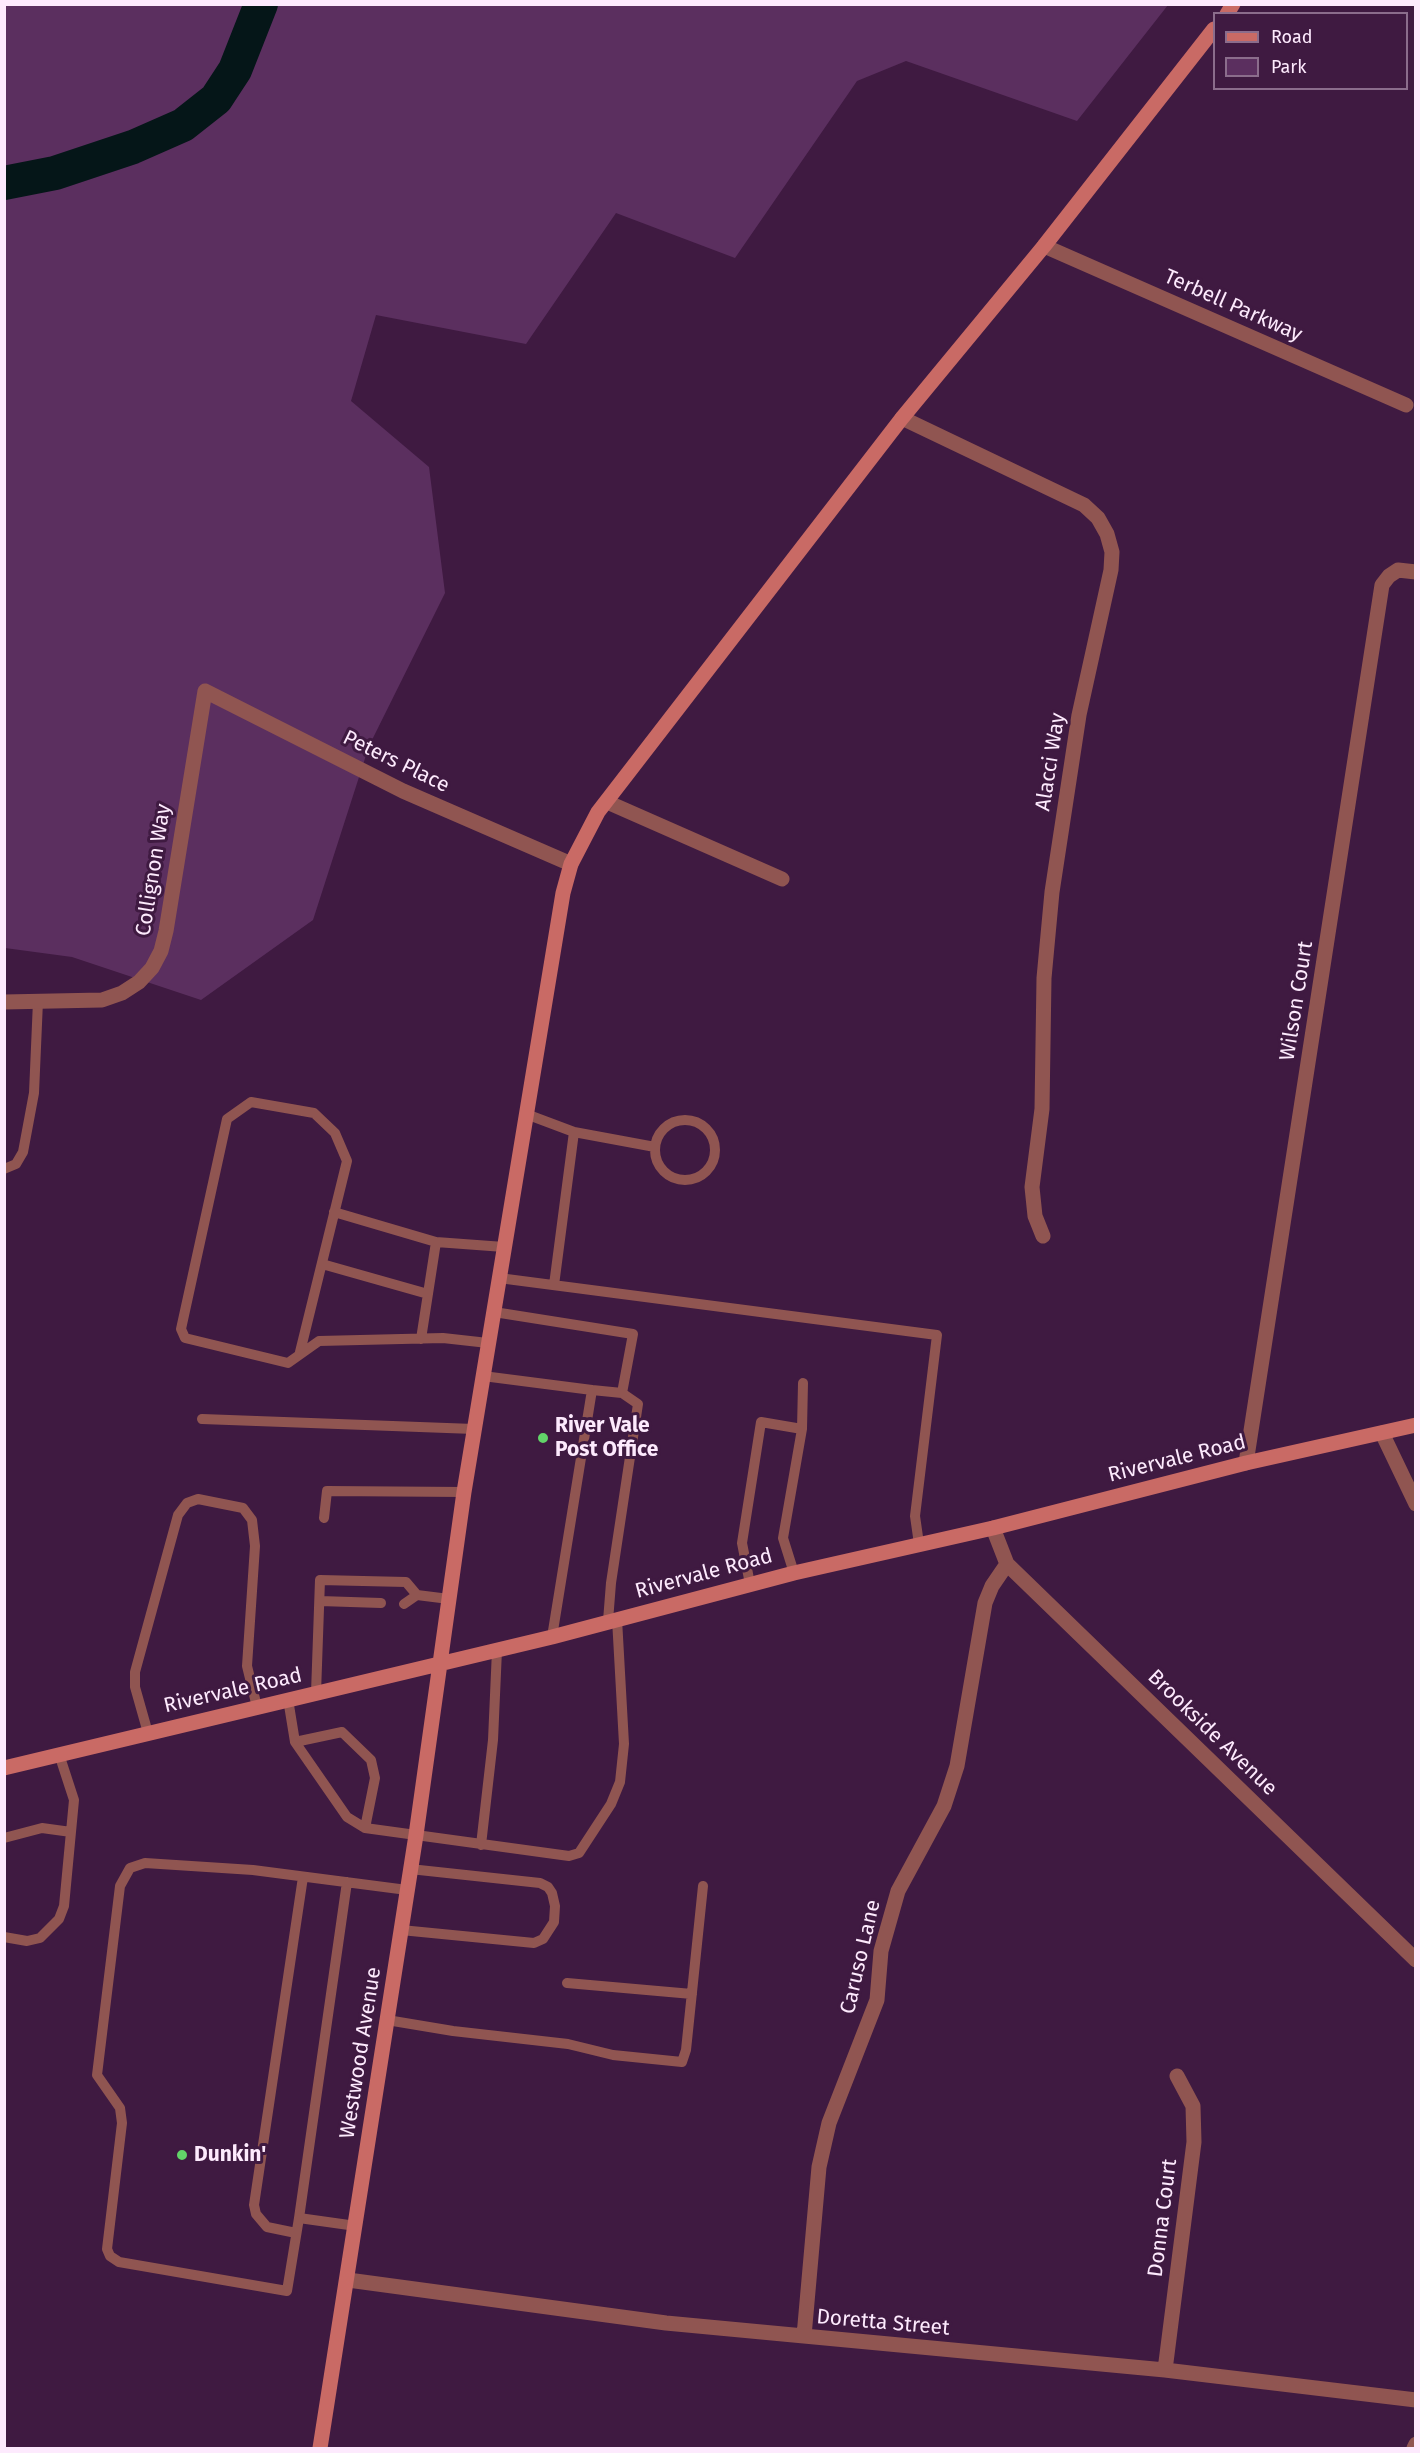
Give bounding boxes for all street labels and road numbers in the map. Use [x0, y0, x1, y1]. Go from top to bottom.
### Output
street label: Terbell Parkway [1160, 264, 1306, 348]
street label: Alacci Way [1031, 711, 1071, 813]
street label: Peters Place [339, 725, 453, 799]
street label: Collignon Way [131, 802, 177, 938]
street label: Wilson Court [1275, 939, 1319, 1063]
street label: Rivervale Road [1105, 1430, 1249, 1488]
street label: Rivervale Road [633, 1544, 775, 1604]
street label: Rivervale Road [161, 1663, 305, 1719]
street label: Brookside Avenue [1142, 1665, 1282, 1801]
street label: Caruso Lane [836, 1897, 886, 2017]
street label: Westwood Avenue [335, 1965, 387, 2141]
street label: Donna Court [1143, 2157, 1183, 2279]
street label: Doretta Street [815, 2305, 951, 2341]

